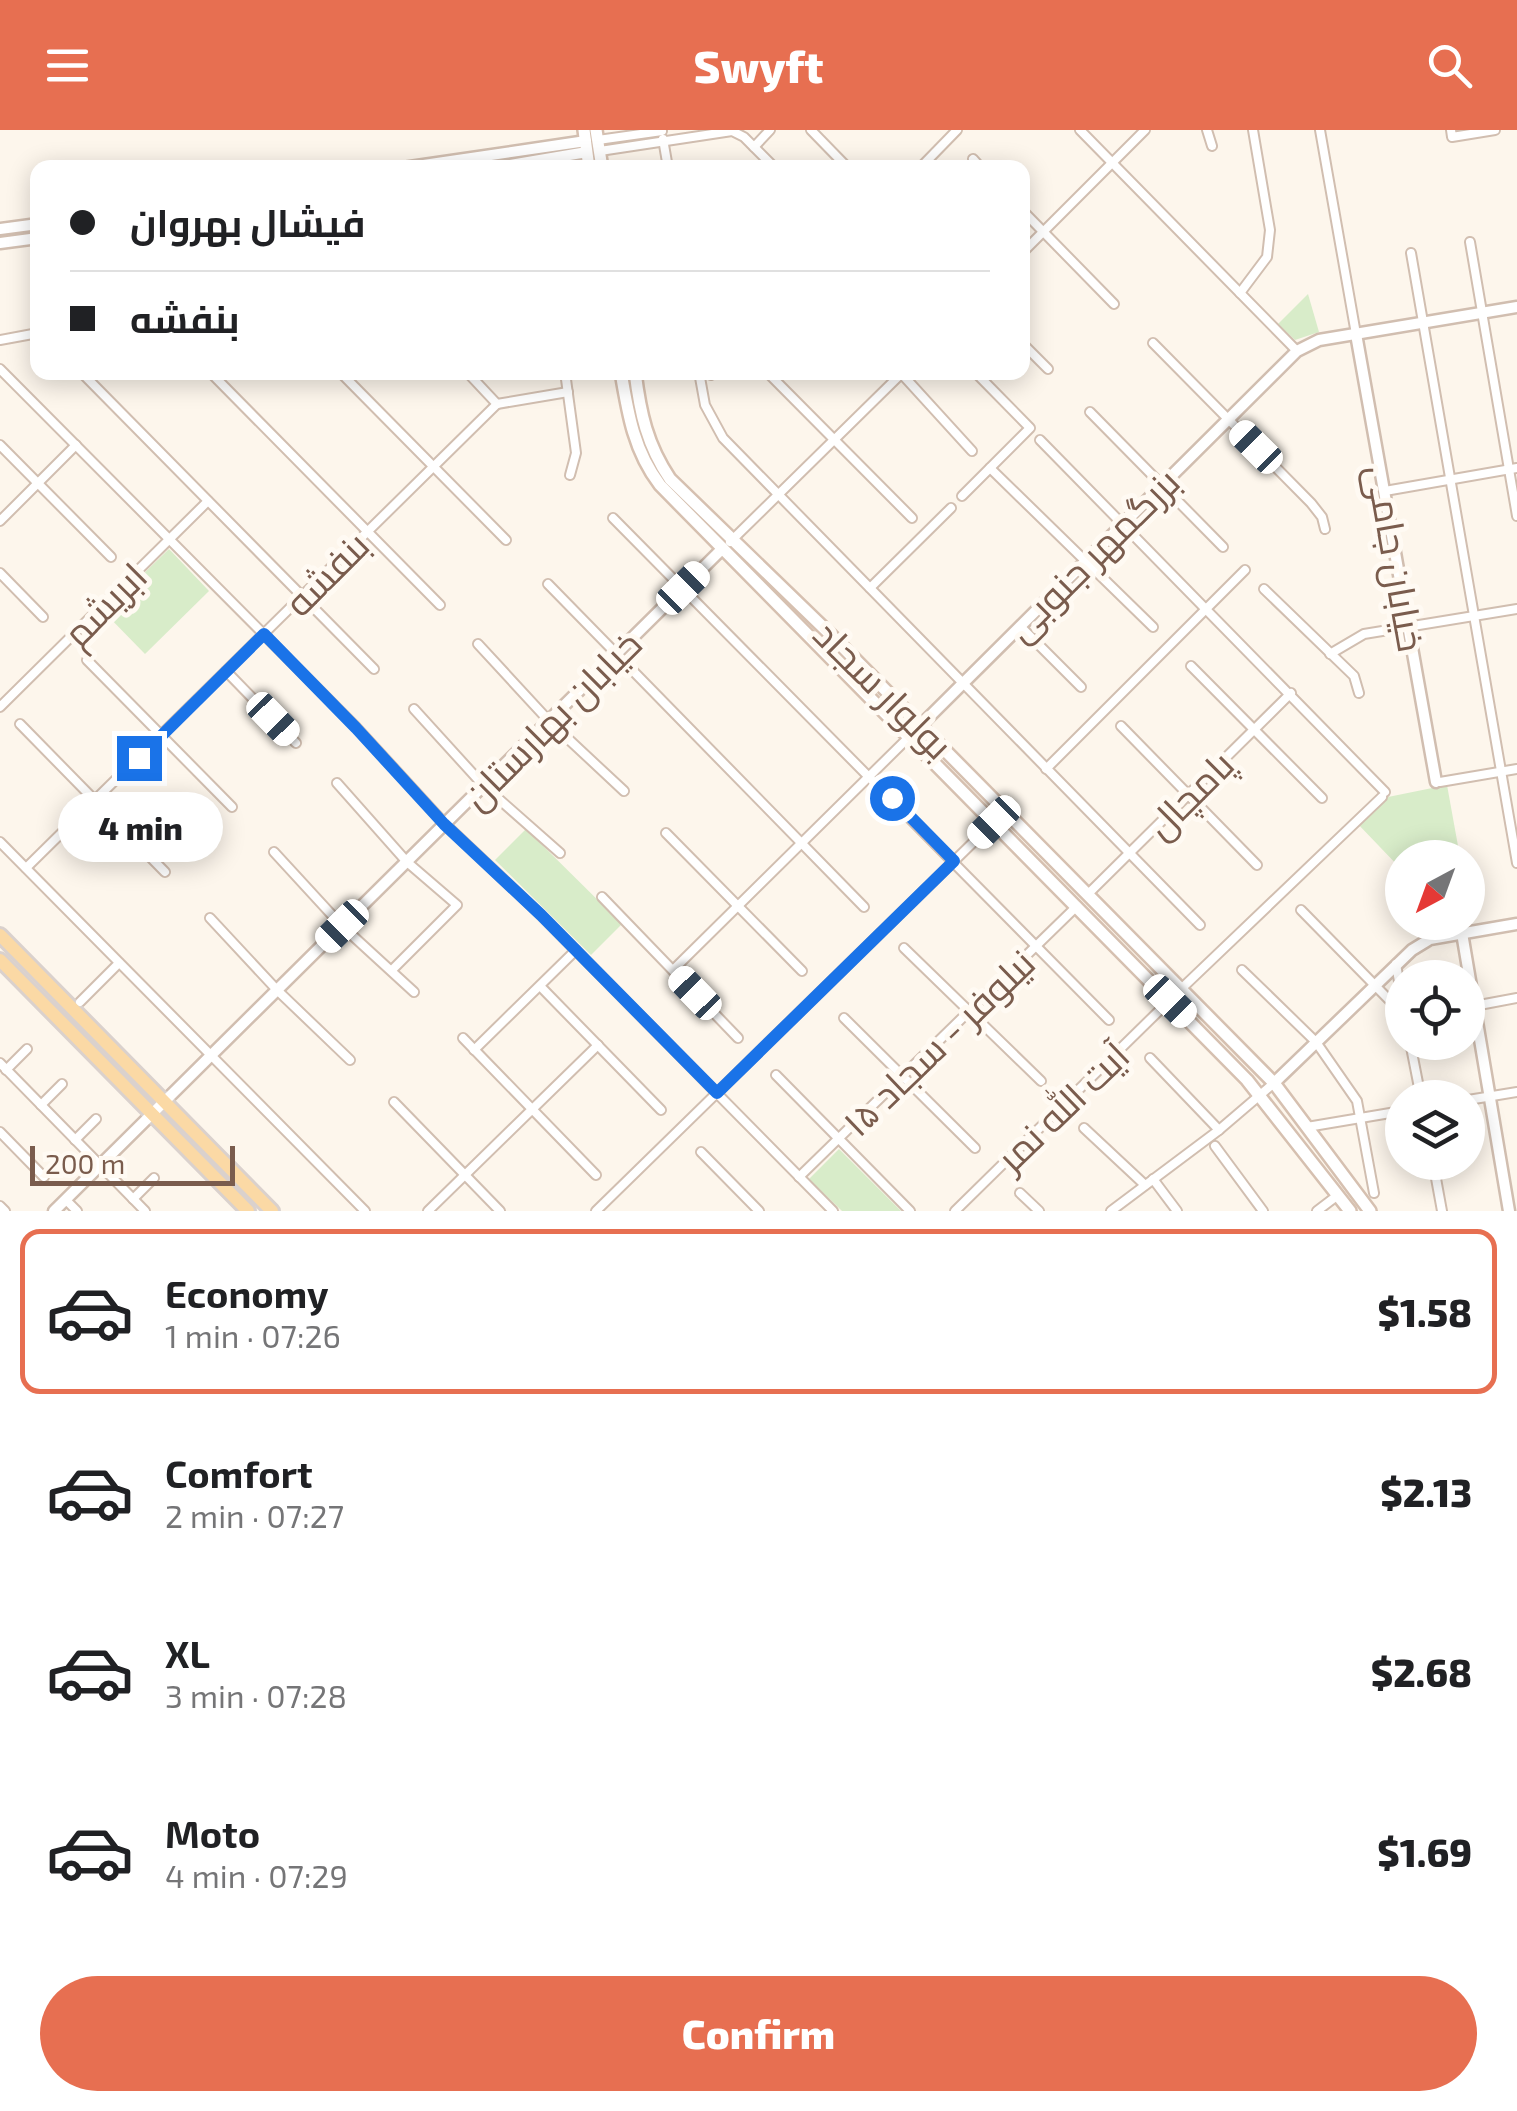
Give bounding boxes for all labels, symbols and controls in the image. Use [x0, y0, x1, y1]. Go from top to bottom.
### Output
icon: menu [40, 38, 95, 93]
text: Swyft [694, 38, 823, 92]
icon: search [1422, 38, 1477, 93]
text: فیشال بهروان [130, 199, 366, 245]
text: بنفشه [130, 295, 240, 341]
car [1224, 415, 1288, 479]
street label: بزرگمهر جنوبی [996, 458, 1189, 651]
street label: خیابان جامی [1356, 461, 1436, 655]
street label: بنفشه [274, 521, 378, 625]
street label: ابریشم [53, 553, 159, 659]
car [651, 556, 715, 620]
street label: بولوار سجاد [804, 610, 963, 769]
street label: خیابان بهارستان [452, 620, 651, 819]
car [241, 687, 305, 751]
route end [117, 736, 162, 781]
street label: پامچال [1136, 741, 1245, 850]
route start [870, 776, 915, 821]
car [962, 790, 1026, 854]
callout: 4 min [56, 793, 222, 863]
text: 4 min [98, 808, 183, 846]
north arrow [1385, 840, 1485, 940]
map controls [1385, 840, 1485, 1180]
car [310, 894, 374, 958]
street label: نیلوفر - سجاد ۱۵ [833, 939, 1044, 1146]
button: locate [1385, 960, 1485, 1060]
car [663, 961, 727, 1025]
car [1138, 969, 1202, 1033]
street label: آیت الله نمر [985, 1032, 1138, 1182]
button: layers [1385, 1080, 1485, 1180]
scale bar [30, 1141, 235, 1186]
text: 200 m [45, 1146, 125, 1180]
icon: car [45, 1267, 135, 1357]
text: Economy [165, 1270, 329, 1316]
text: $1.58 [1378, 1289, 1472, 1335]
text: 1 min · 07:26 [165, 1316, 341, 1354]
icon: car [45, 1447, 135, 1537]
text: Comfort [165, 1450, 313, 1496]
text: $2.13 [1380, 1469, 1472, 1515]
text: 2 min · 07:27 [165, 1496, 344, 1534]
icon: car [45, 1627, 135, 1717]
text: XL [165, 1630, 210, 1676]
text: $2.68 [1371, 1649, 1472, 1695]
text: 3 min · 07:28 [165, 1676, 347, 1714]
icon: car [45, 1807, 135, 1897]
text: Moto [165, 1810, 260, 1856]
text: $1.69 [1377, 1829, 1472, 1875]
text: 4 min · 07:29 [165, 1856, 348, 1894]
button: Confirm [40, 1976, 1477, 2091]

